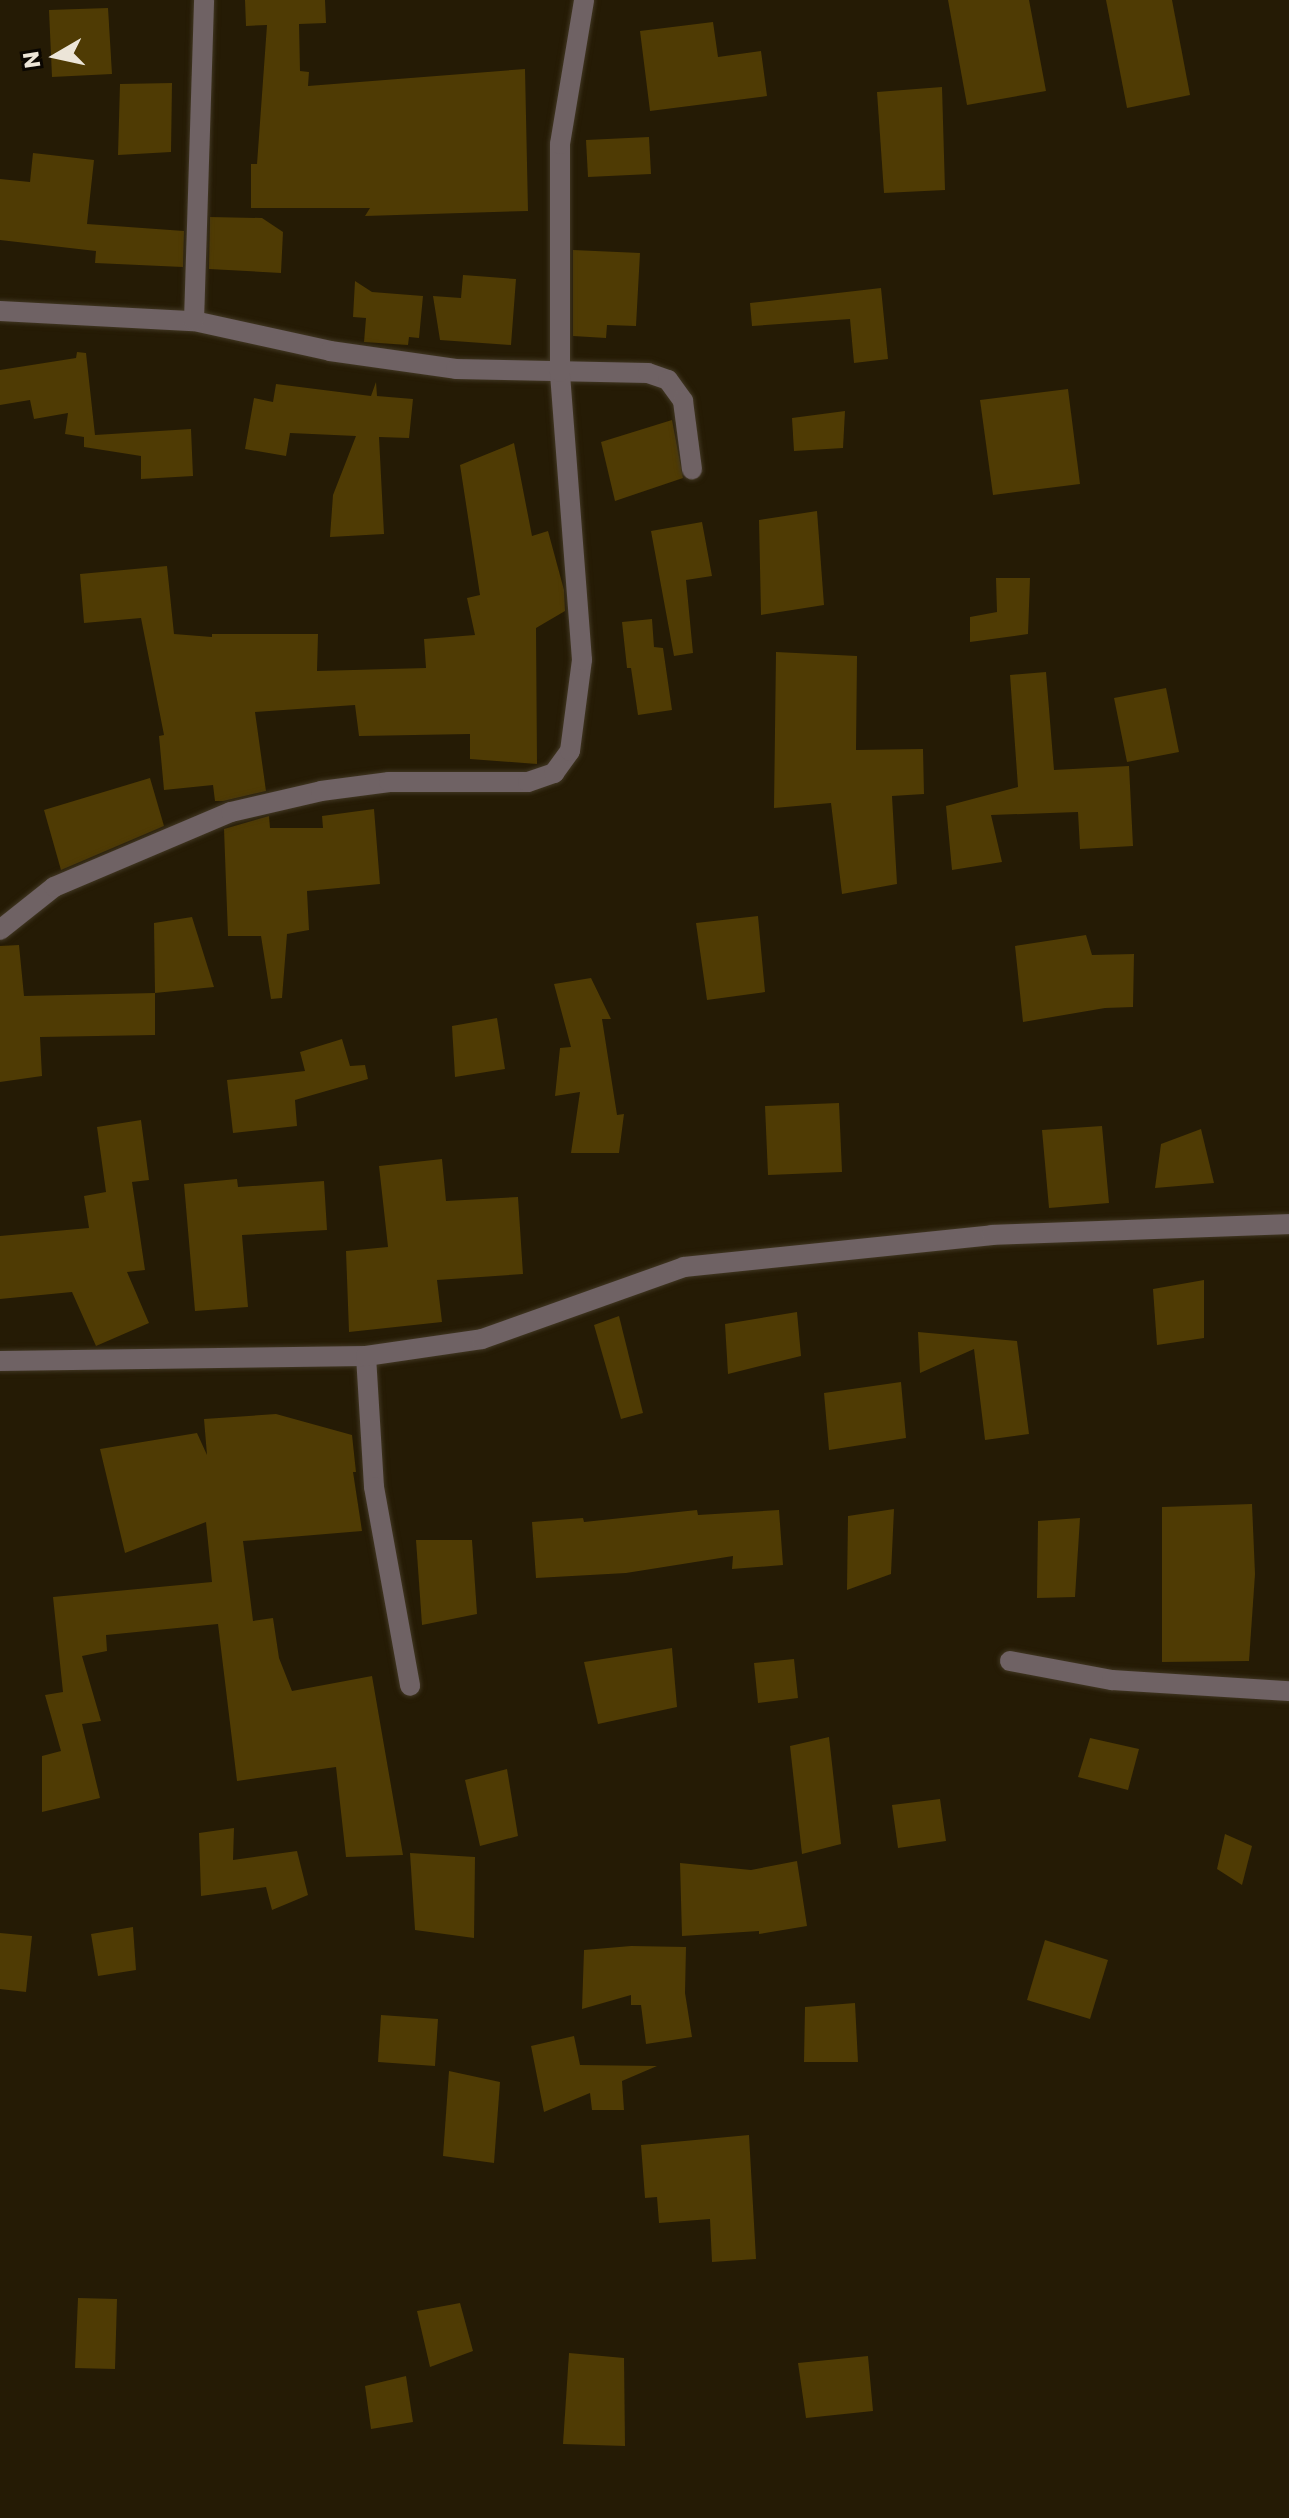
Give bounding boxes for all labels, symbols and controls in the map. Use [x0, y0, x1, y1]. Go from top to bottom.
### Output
north arrow [16, 16, 96, 96]
text: N [15, 49, 48, 70]

